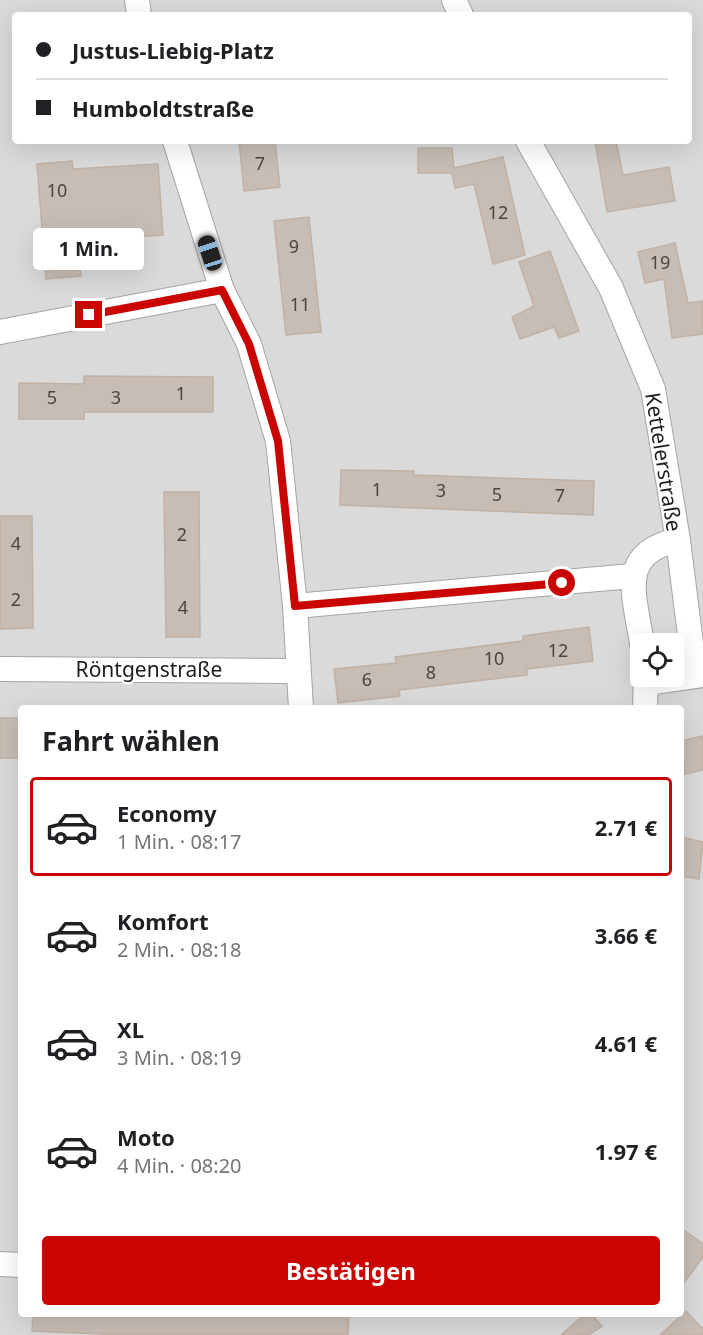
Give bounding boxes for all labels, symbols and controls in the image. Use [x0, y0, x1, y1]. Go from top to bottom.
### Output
text: Justus-Liebig-Platz [72, 35, 274, 65]
text: Humboldtstraße [72, 93, 254, 123]
house number: 7 [255, 151, 265, 175]
house number: 10 [47, 178, 67, 202]
house number: 12 [488, 200, 508, 224]
callout: 1 Min. [34, 228, 144, 270]
car [196, 233, 224, 273]
house number: 9 [289, 234, 299, 258]
text: 1 Min. [58, 235, 119, 262]
house number: 19 [650, 250, 670, 274]
house number: 11 [290, 292, 310, 316]
route end [75, 301, 102, 328]
house number: 1 [176, 381, 186, 405]
house number: 5 [47, 385, 57, 409]
house number: 3 [111, 385, 121, 409]
street label: Kettelerstraße [639, 390, 689, 533]
house number: 1 [372, 477, 382, 501]
house number: 3 [436, 478, 446, 502]
house number: 5 [492, 482, 502, 506]
house number: 7 [555, 483, 565, 507]
house number: 2 [177, 522, 187, 546]
house number: 4 [11, 531, 21, 555]
route start [548, 569, 575, 596]
house number: 2 [11, 587, 21, 611]
house number: 4 [178, 595, 188, 619]
map controls [630, 633, 684, 687]
button: locate [630, 633, 684, 687]
house number: 12 [548, 638, 568, 662]
house number: 10 [484, 646, 504, 670]
street label: Röntgenstraße [76, 655, 222, 683]
house number: 8 [426, 660, 436, 684]
house number: 6 [362, 667, 372, 691]
text: Fahrt wählen [42, 722, 220, 759]
text: Economy [117, 798, 216, 828]
icon: car [45, 800, 99, 854]
text: 2.71 € [595, 812, 657, 842]
text: 1 Min. · 08:17 [117, 828, 242, 855]
text: Komfort [117, 906, 208, 936]
icon: car [45, 908, 99, 962]
text: 3.66 € [595, 920, 657, 950]
text: 2 Min. · 08:18 [117, 936, 242, 963]
text: XL [117, 1014, 144, 1044]
icon: car [45, 1016, 99, 1070]
text: 4.61 € [595, 1028, 657, 1058]
text: 3 Min. · 08:19 [117, 1044, 242, 1071]
text: Moto [117, 1122, 175, 1152]
icon: car [45, 1124, 99, 1178]
text: 1.97 € [595, 1136, 657, 1166]
text: 4 Min. · 08:20 [117, 1152, 242, 1179]
button: Bestätigen [42, 1236, 660, 1305]

